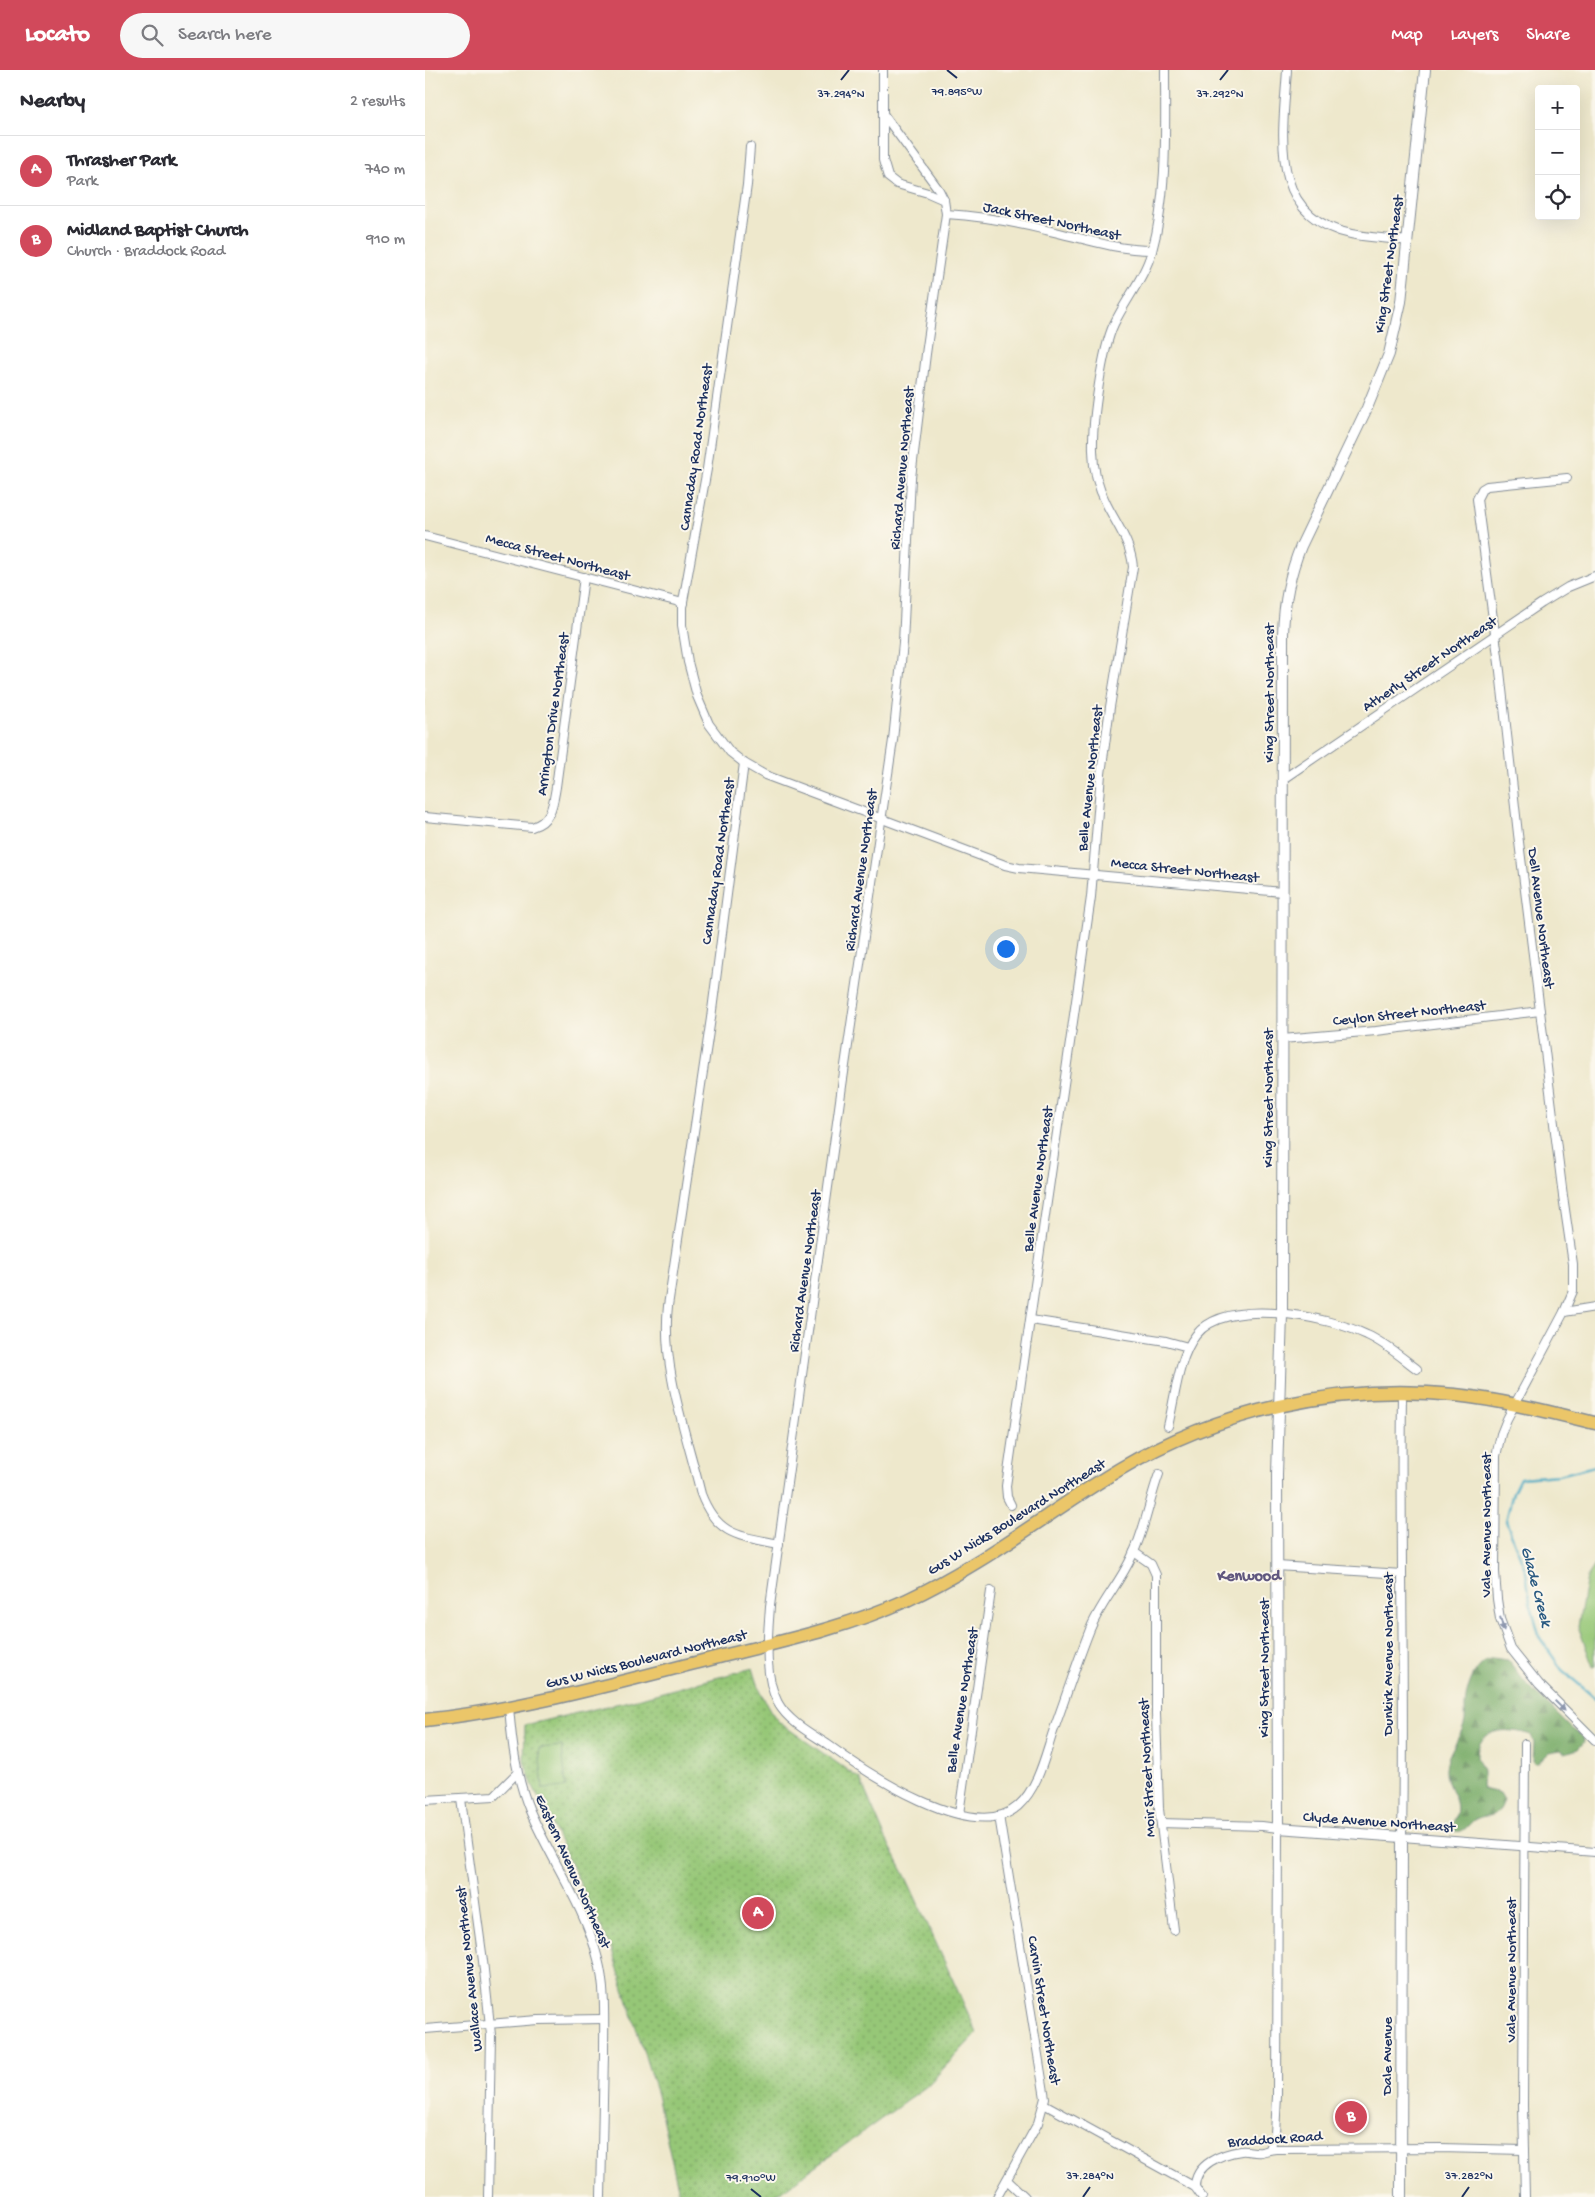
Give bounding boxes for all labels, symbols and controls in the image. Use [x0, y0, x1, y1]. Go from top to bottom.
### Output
search box [120, 13, 470, 58]
text: Locato [25, 21, 90, 50]
icon: search [138, 21, 166, 49]
text: Search here [178, 24, 272, 47]
text: Map [1391, 25, 1423, 46]
text: Layers [1451, 25, 1498, 46]
text: Share [1526, 25, 1570, 46]
map controls [1535, 85, 1580, 220]
button: + [1535, 85, 1580, 130]
text: 79.895°W [931, 86, 982, 100]
text: 37.294°N [816, 88, 865, 102]
text: 37.292°N [1195, 88, 1244, 102]
text: Nearby [20, 90, 85, 115]
text: 2 results [350, 93, 405, 112]
button: − [1535, 130, 1580, 175]
text: Thrasher Park [67, 150, 176, 173]
text: A [31, 161, 41, 180]
text: 740 m [365, 161, 405, 180]
text: Park [67, 173, 98, 192]
button: locate [1535, 175, 1580, 220]
street label: King Street Northeast [1371, 192, 1409, 334]
street label: Jack Street Northeast [981, 199, 1124, 246]
text: Midland Baptist Church [67, 220, 248, 243]
text: B [32, 231, 40, 250]
text: 910 m [366, 231, 405, 250]
text: Church · Braddock Road [67, 243, 225, 262]
street label: Cannaday Road Northeast [676, 361, 718, 532]
street label: Richard Avenue Northeast [887, 384, 919, 550]
street label: Mecca Street Northeast [483, 530, 633, 586]
street label: Atherly Street Northeast [1359, 612, 1502, 716]
street label: King Street Northeast [1261, 622, 1279, 763]
street label: Arrington Drive Northeast [534, 630, 575, 797]
street label: Belle Avenue Northeast [1074, 702, 1108, 853]
street label: Cannaday Road Northeast [698, 775, 740, 946]
street label: Richard Avenue Northeast [842, 786, 883, 953]
street label: Dell Avenue Northeast [1522, 846, 1558, 991]
street label: Mecca Street Northeast [1110, 854, 1261, 888]
your location [993, 936, 1019, 962]
street label: Ceylon Street Northeast [1332, 997, 1488, 1031]
street label: King Street Northeast [1260, 1027, 1278, 1168]
street label: Belle Avenue Northeast [1020, 1104, 1058, 1254]
street label: Richard Avenue Northeast [786, 1187, 827, 1354]
street label: Vale Avenue Northeast [1478, 1451, 1496, 1598]
street label: Gus W Nicks Boulevard Northeast [925, 1454, 1111, 1580]
water label: Glade Creek [1515, 1545, 1555, 1631]
district label: Kenwood [1216, 1568, 1282, 1587]
street label: Dunkirk Avenue Northeast [1380, 1571, 1398, 1736]
street label: King Street Northeast [1256, 1597, 1274, 1738]
one-way arrow [1498, 1617, 1506, 1632]
street label: Belle Avenue Northeast [942, 1625, 984, 1775]
street label: Gus W Nicks Boulevard Northeast [544, 1626, 751, 1694]
street label: Moir Street Northeast [1135, 1696, 1161, 1838]
one-way arrow [1554, 1699, 1566, 1711]
street label: Eastern Avenue Northeast [530, 1792, 615, 1953]
street label: Clyde Avenue Northeast [1302, 1809, 1457, 1837]
street label: Wallace Avenue Northeast [452, 1884, 488, 2052]
pin: A [742, 1894, 774, 1932]
street label: Vale Avenue Northeast [1503, 1896, 1521, 2043]
street label: Carvin Street Northeast [1022, 1935, 1064, 2088]
street label: Dale Avenue [1379, 2017, 1397, 2096]
pin: B [1335, 2098, 1367, 2136]
street label: Braddock Road [1226, 2128, 1324, 2152]
text: 37.284°N [1065, 2170, 1114, 2184]
text: 37.282°N [1444, 2170, 1493, 2184]
text: 79.910°W [725, 2172, 776, 2186]

